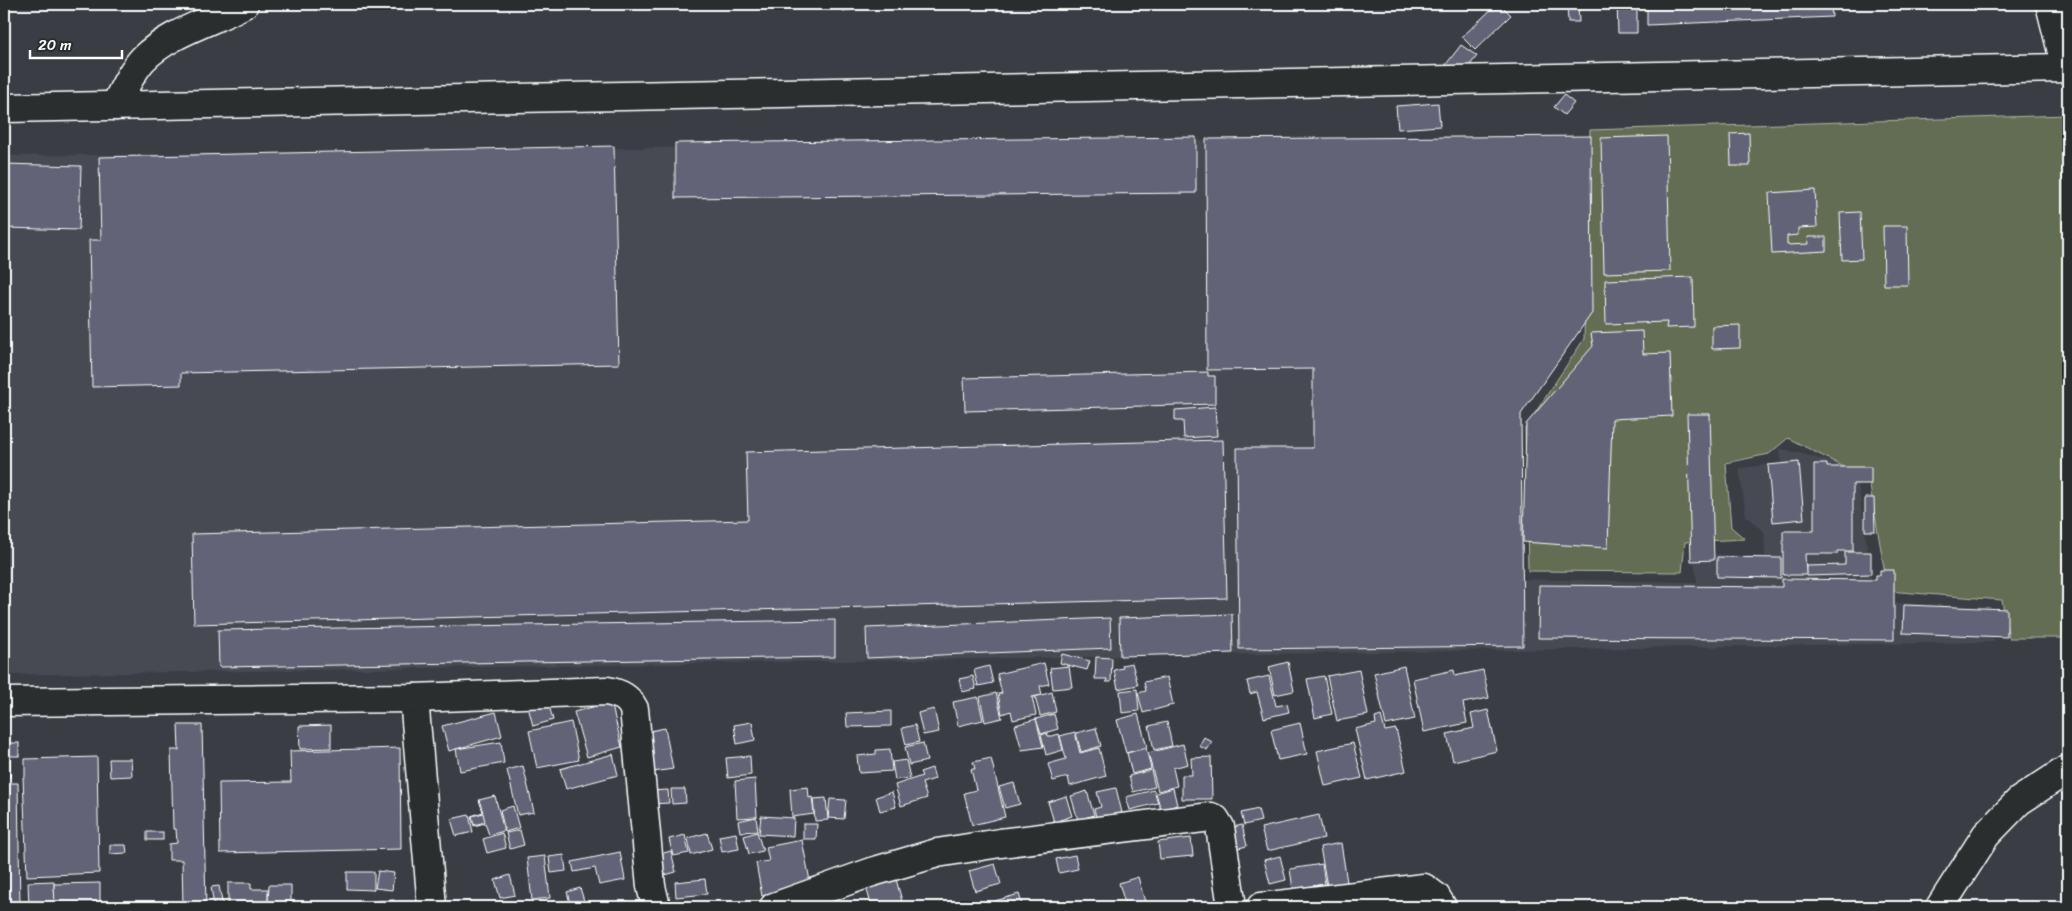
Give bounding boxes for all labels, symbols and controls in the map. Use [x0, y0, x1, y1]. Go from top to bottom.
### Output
scale bar [30, 28, 122, 60]
text: 20 m [38, 32, 72, 58]

